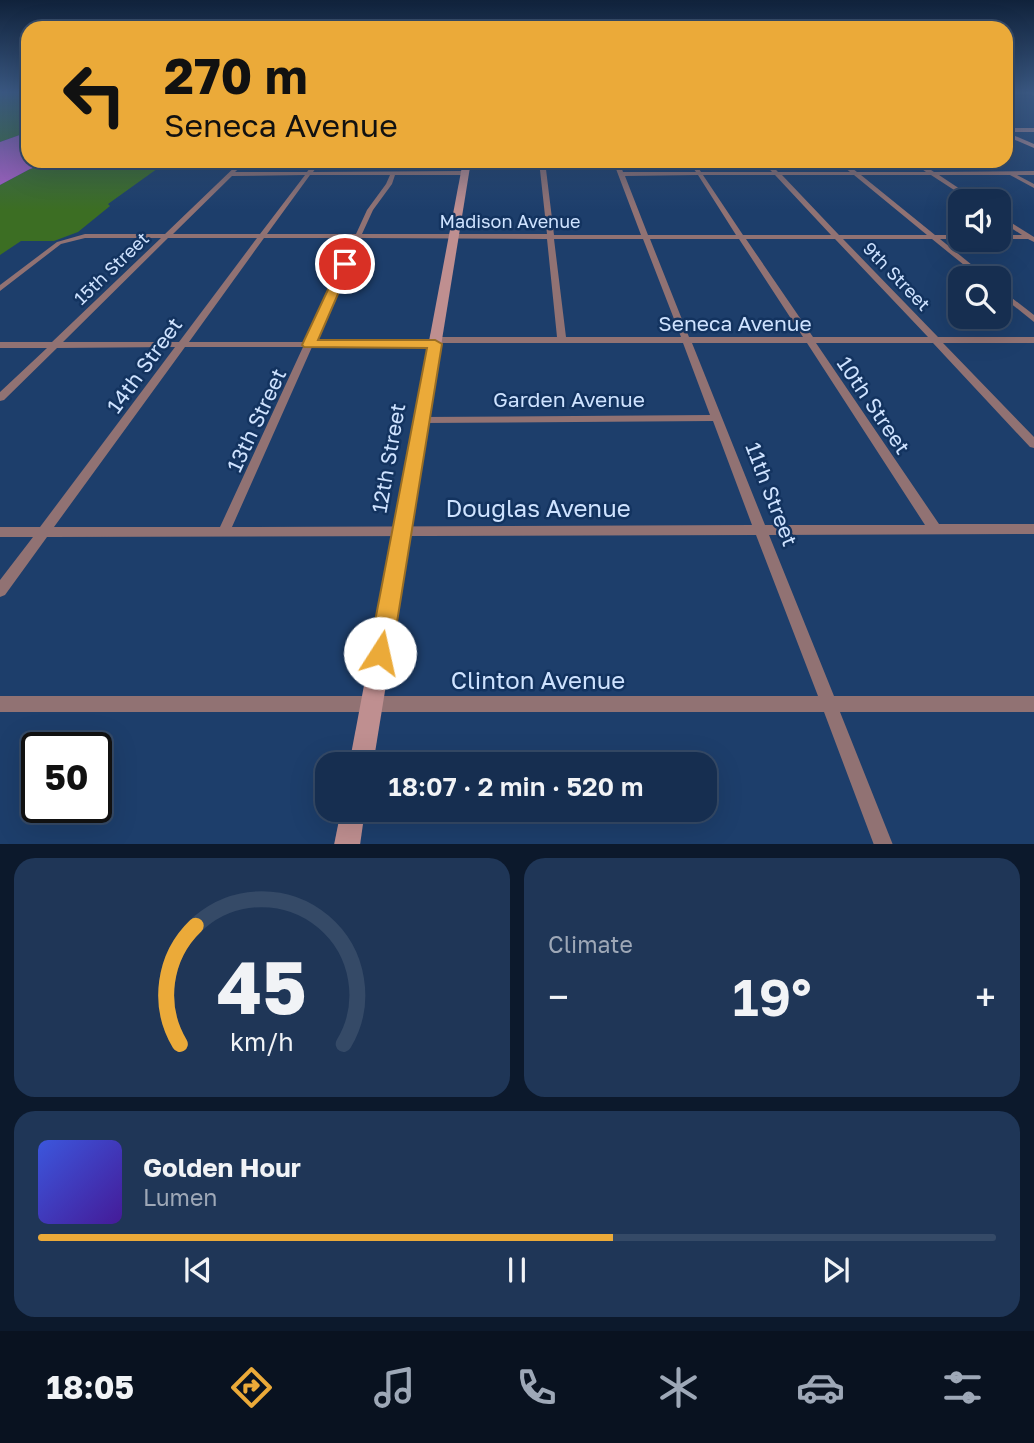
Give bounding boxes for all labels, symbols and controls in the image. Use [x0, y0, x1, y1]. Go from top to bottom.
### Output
text: 270 m [164, 46, 308, 105]
icon: left [49, 49, 140, 140]
text: Seneca Avenue [164, 106, 398, 144]
map controls [948, 189, 1011, 329]
button: sound [948, 189, 1011, 252]
street label: Madison Avenue [440, 210, 581, 232]
street label: 15th Street [69, 227, 153, 309]
pin [315, 234, 375, 294]
street label: 9th Street [859, 237, 935, 315]
icon: arrive [326, 245, 364, 283]
button: search [948, 266, 1011, 329]
street label: Seneca Avenue [658, 310, 812, 336]
street label: 14th Street [101, 312, 187, 418]
street label: 10th Street [832, 351, 916, 459]
street label: 13th Street [221, 364, 291, 476]
street label: Garden Avenue [493, 386, 645, 412]
street label: 12th Street [366, 401, 410, 515]
street label: 11th Street [740, 438, 804, 550]
street label: Douglas Avenue [445, 493, 631, 522]
position arrow [343, 616, 417, 690]
street label: Clinton Avenue [451, 665, 625, 694]
speed limit sign: 50 [21, 732, 112, 823]
text: 18:07 · 2 min · 520 m [389, 771, 643, 802]
text: Climate [548, 930, 633, 958]
text: 45 [217, 943, 307, 1030]
text: 19° [733, 965, 811, 1027]
text: − [548, 974, 569, 1019]
text: + [975, 974, 996, 1019]
text: km/h [230, 1025, 294, 1056]
text: Golden Hour [143, 1152, 301, 1183]
text: Lumen [143, 1183, 217, 1211]
icon: previous [179, 1251, 217, 1289]
icon: pause [498, 1251, 536, 1289]
icon: next [817, 1251, 855, 1289]
icon: directions [227, 1363, 276, 1412]
icon: music [370, 1363, 419, 1412]
icon: phone [512, 1363, 561, 1412]
icon: climate [654, 1363, 703, 1412]
icon: car [796, 1363, 845, 1412]
icon: filters [938, 1363, 987, 1412]
text: 18:05 [47, 1368, 134, 1406]

